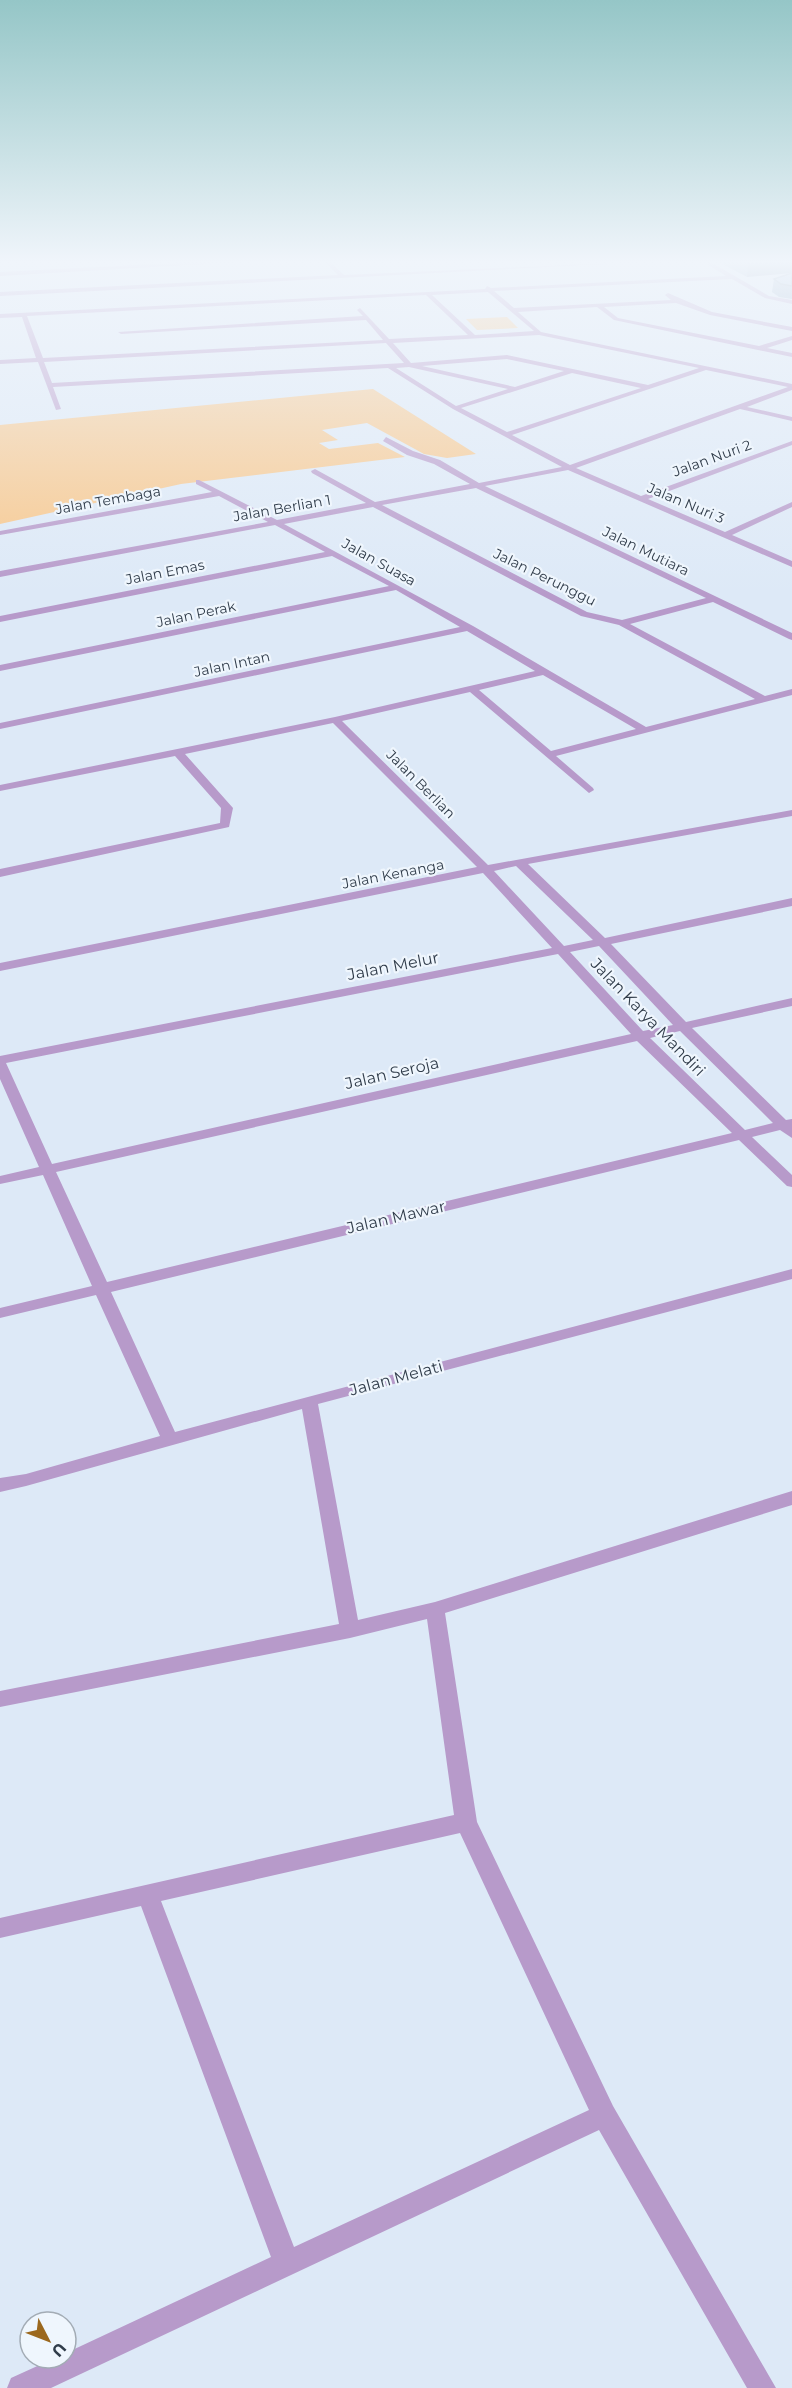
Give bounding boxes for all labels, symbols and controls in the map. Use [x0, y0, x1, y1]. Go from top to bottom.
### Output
street label: Jalan Nuri 2 [669, 435, 754, 481]
street label: Jalan Nuri 3 [644, 478, 727, 527]
street label: Jalan Tembaga [53, 482, 162, 518]
street label: Jalan Berlian 1 [231, 491, 332, 526]
street label: Jalan Mutiara [599, 522, 692, 580]
street label: Jalan Suasa [338, 534, 419, 590]
street label: Jalan Perunggu [490, 544, 599, 610]
street label: Jalan Emas [123, 556, 206, 589]
street label: Jalan Perak [154, 597, 238, 631]
street label: Jalan Intan [191, 647, 272, 681]
street label: Jalan Berlian [382, 745, 459, 822]
street label: Jalan Kenanga [339, 855, 446, 893]
street label: Jalan Melur [345, 948, 440, 984]
street label: Jalan Karya Mandiri [586, 953, 709, 1080]
street label: Jalan Seroja [342, 1053, 441, 1093]
street label: Jalan Mawar [344, 1196, 447, 1238]
street label: Jalan Melati [346, 1356, 445, 1400]
north arrow [18, 2310, 78, 2370]
text: U [47, 2339, 70, 2361]

